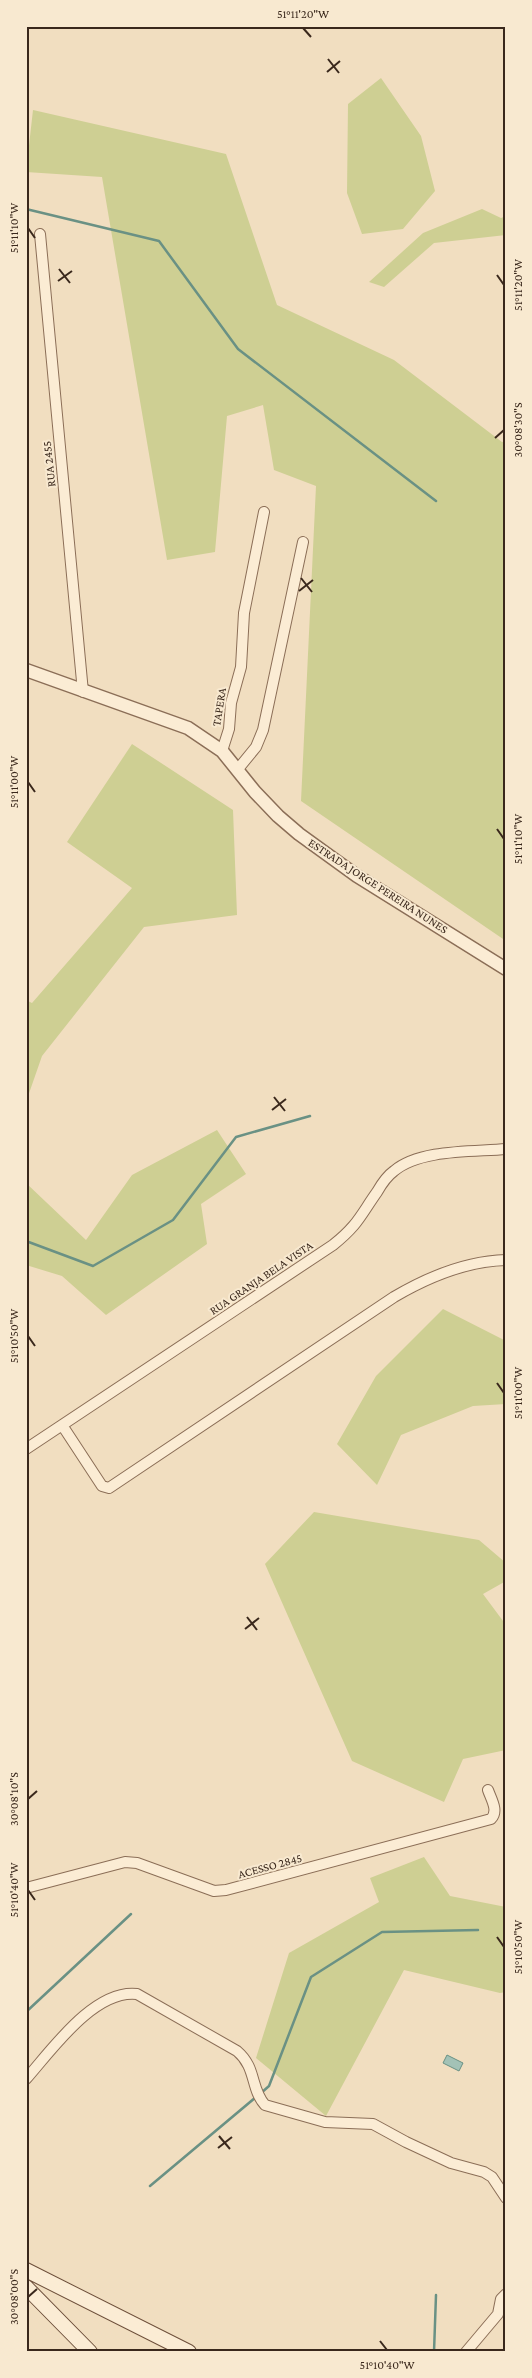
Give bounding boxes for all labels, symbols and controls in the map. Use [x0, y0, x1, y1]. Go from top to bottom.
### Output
text: 51°11'20"W [277, 7, 329, 21]
text: 51°11'10"W [7, 203, 21, 253]
text: 51°11'20"W [511, 259, 525, 311]
text: 30°08'30"S [511, 402, 525, 458]
street label: RUA 2455 [40, 440, 58, 488]
street label: TAPERA [209, 687, 229, 727]
text: 51°11'00"W [7, 756, 21, 808]
text: 51°11'10"W [511, 814, 525, 864]
street label: ESTRADA JORGE PEREIRA NUNES [306, 836, 451, 937]
street label: RUA GRANJA BELA VISTA [207, 1238, 315, 1318]
text: 51°10'50"W [7, 1309, 21, 1363]
text: 51°11'00"W [511, 1367, 525, 1419]
text: 30°08'10"S [7, 1772, 21, 1826]
street label: ACESSO 2845 [236, 1851, 304, 1881]
text: 51°10'40"W [7, 1863, 21, 1917]
text: 51°10'50"W [511, 1920, 525, 1974]
text: 30°08'00"S [7, 2269, 21, 2325]
text: 51°10'40"W [360, 2358, 414, 2372]

